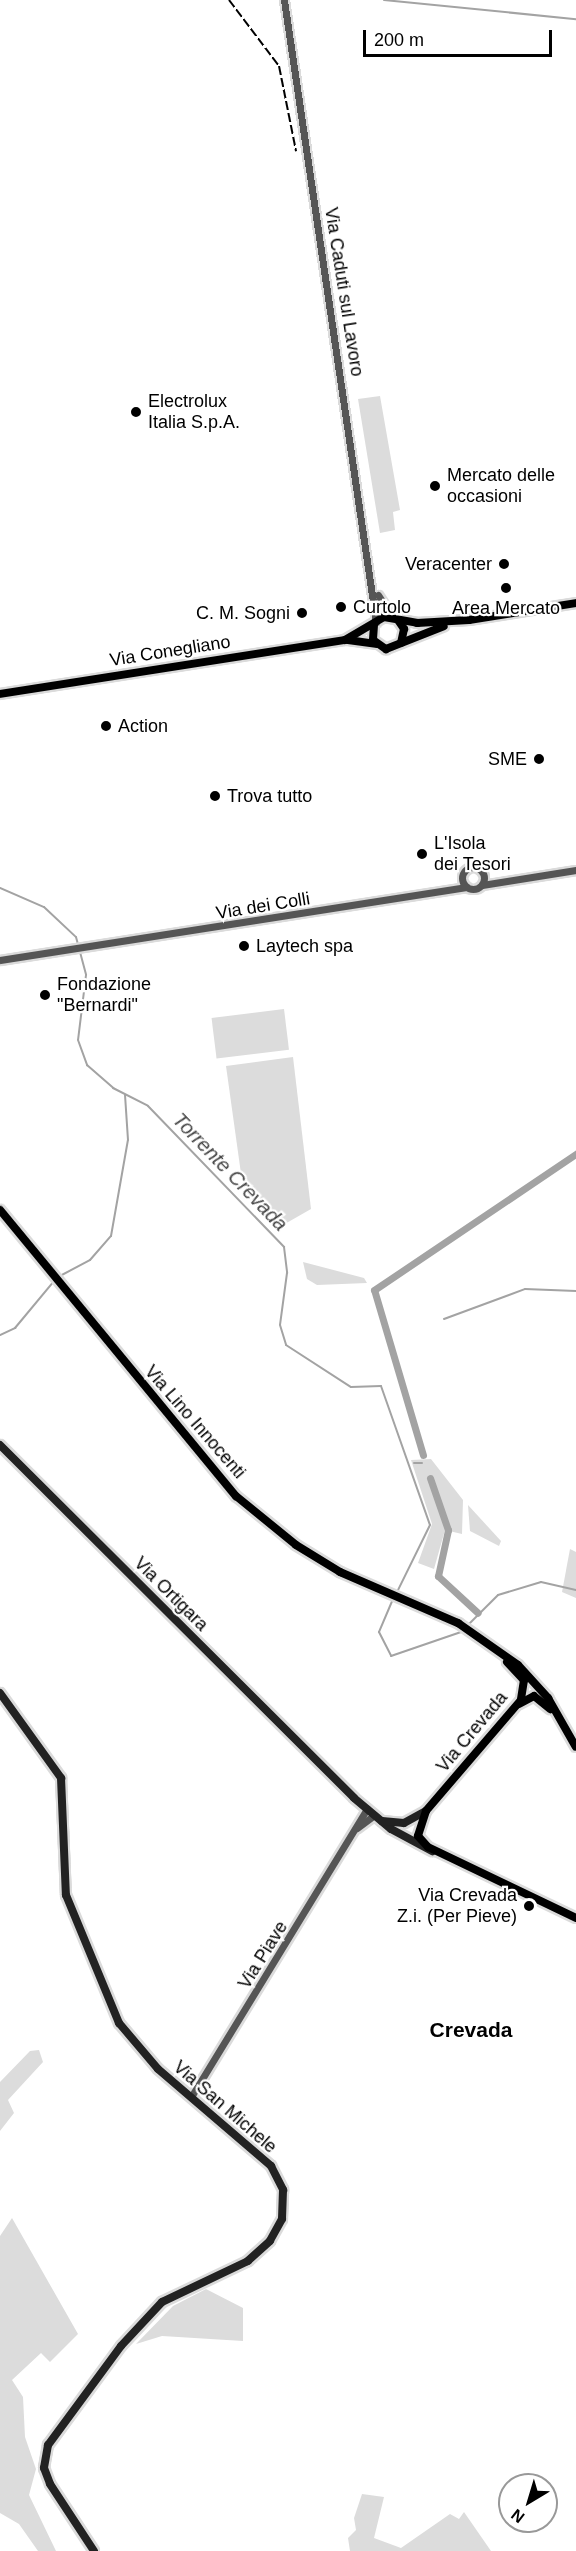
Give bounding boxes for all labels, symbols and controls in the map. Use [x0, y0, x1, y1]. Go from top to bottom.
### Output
scale bar [366, 18, 555, 56]
text: 200 m [374, 30, 424, 50]
street label: Via Caduti sul Lavoro [320, 206, 368, 378]
place label: Electrolux Italia S.p.A. [148, 391, 240, 434]
marker: Electrolux Italia S.p.A. [129, 405, 143, 419]
place label: Mercato delle occasioni [447, 465, 555, 508]
marker: Mercato delle occasioni [428, 479, 442, 493]
place label: Veracenter [405, 553, 492, 575]
marker: Veracenter [497, 557, 511, 571]
marker: Area Mercato [499, 581, 513, 595]
place label: Curtolo [353, 596, 411, 618]
place label: Area Mercato [452, 597, 560, 619]
marker: Curtolo [334, 600, 348, 614]
place label: C. M. Sogni [196, 602, 290, 624]
marker: C. M. Sogni [295, 606, 309, 620]
street label: Via Conegliano [108, 631, 232, 671]
place label: Action [118, 715, 168, 737]
marker: Action [99, 719, 113, 733]
place label: SME [488, 748, 527, 770]
marker: SME [532, 752, 546, 766]
place label: Trova tutto [227, 785, 312, 807]
marker: Trova tutto [208, 789, 222, 803]
place label: L'Isola dei Tesori [434, 833, 511, 876]
marker: L'Isola dei Tesori [415, 847, 429, 861]
street label: Via dei Colli [215, 888, 311, 924]
place label: Laytech spa [256, 935, 353, 957]
marker: Laytech spa [237, 939, 251, 953]
place label: Fondazione "Bernardi" [57, 974, 151, 1016]
marker: Fondazione "Bernardi" [38, 988, 52, 1002]
water label: Torrente Crevada [168, 1108, 292, 1236]
street label: Via Lino Innocenti [140, 1361, 250, 1483]
street label: Via Ortigara [130, 1553, 212, 1635]
street label: Via Crevada [432, 1687, 512, 1777]
place label: Via Crevada Z.i. (Per Pieve) [397, 1885, 517, 1928]
marker: Via Crevada Z.i. (Per Pieve) [522, 1899, 536, 1913]
street label: Via Piave [234, 1917, 292, 1993]
district label: Crevada [430, 2017, 512, 2043]
street label: Via San Michele [169, 2056, 281, 2158]
north arrow [498, 2473, 558, 2533]
text: N [508, 2506, 528, 2526]

